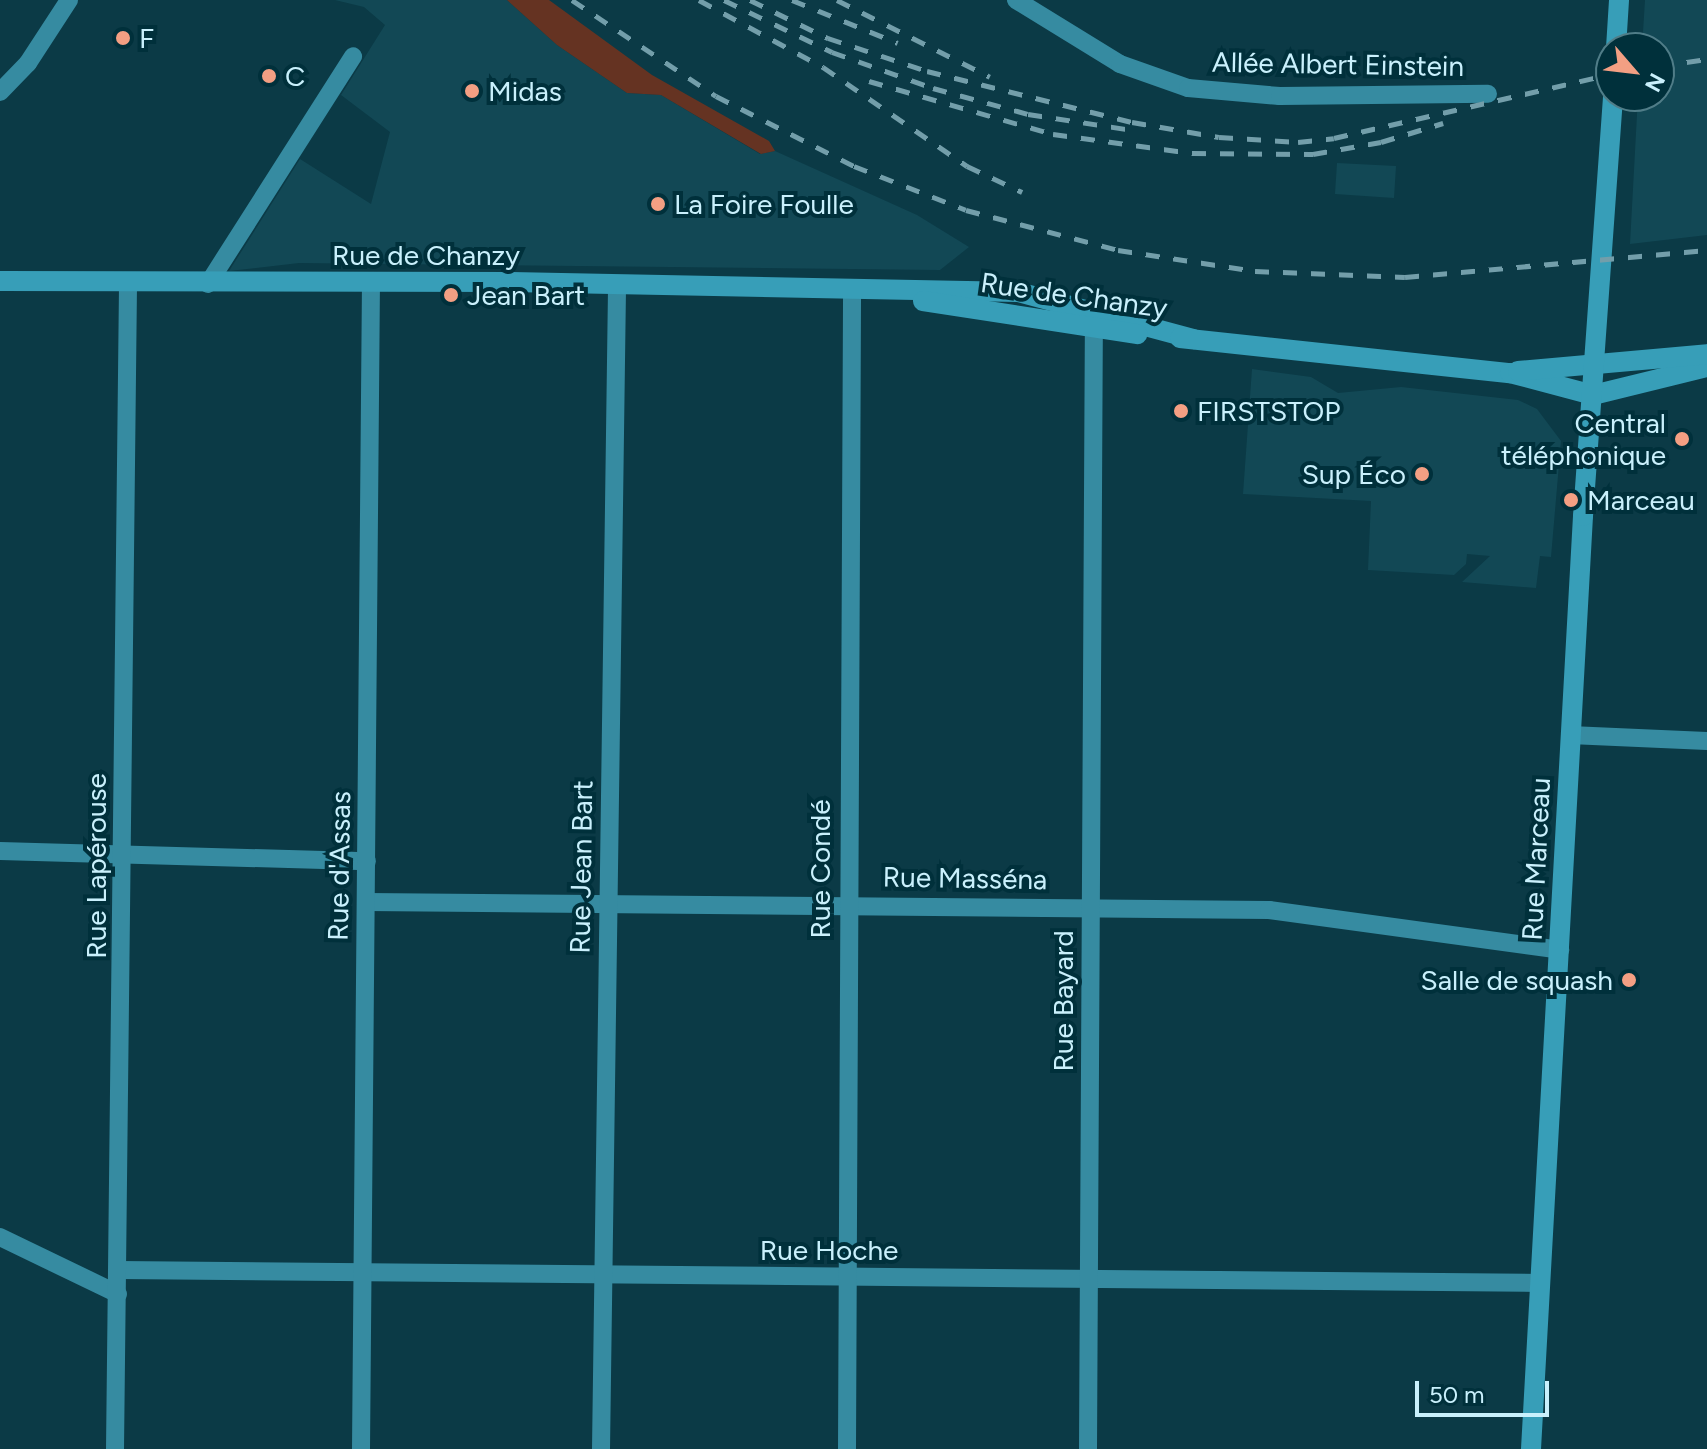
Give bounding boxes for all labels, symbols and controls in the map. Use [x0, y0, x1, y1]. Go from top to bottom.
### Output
place label: F [139, 21, 154, 55]
marker: F [114, 29, 132, 47]
north arrow [1595, 32, 1675, 112]
street label: Allée Albert Einstein [1212, 45, 1464, 83]
place label: C [285, 59, 305, 93]
marker: C [260, 67, 278, 85]
text: N [1639, 69, 1671, 96]
place label: Midas [488, 74, 562, 108]
marker: Midas [463, 82, 481, 100]
place label: La Foire Foulle [674, 187, 854, 221]
marker: La Foire Foulle [649, 195, 667, 213]
street label: Rue de Chanzy [332, 238, 520, 272]
street label: Rue de Chanzy [978, 265, 1170, 325]
place label: Jean Bart [467, 278, 585, 312]
marker: Jean Bart [442, 286, 460, 304]
place label: FIRSTSTOP [1197, 394, 1341, 428]
marker: FIRSTSTOP [1172, 402, 1190, 420]
place label: Central téléphonique [1501, 406, 1666, 472]
marker: Central téléphonique [1673, 430, 1691, 448]
place label: Sup Éco [1302, 457, 1406, 491]
marker: Sup Éco [1413, 465, 1431, 483]
place label: Marceau [1587, 483, 1695, 517]
marker: Marceau [1562, 491, 1580, 509]
street label: Rue Lapérouse [79, 773, 113, 959]
street label: Rue Marceau [1515, 777, 1557, 941]
street label: Rue Jean Bart [563, 780, 599, 954]
street label: Rue d'Assas [321, 791, 357, 941]
street label: Rue Condé [803, 799, 837, 939]
street label: Rue Masséna [882, 860, 1048, 896]
street label: Rue Bayard [1046, 930, 1080, 1072]
place label: Salle de squash [1421, 963, 1613, 997]
marker: Salle de squash [1620, 971, 1638, 989]
street label: Rue Hoche [760, 1233, 898, 1267]
scale bar [1419, 1365, 1553, 1415]
text: 50 m [1429, 1380, 1485, 1409]

